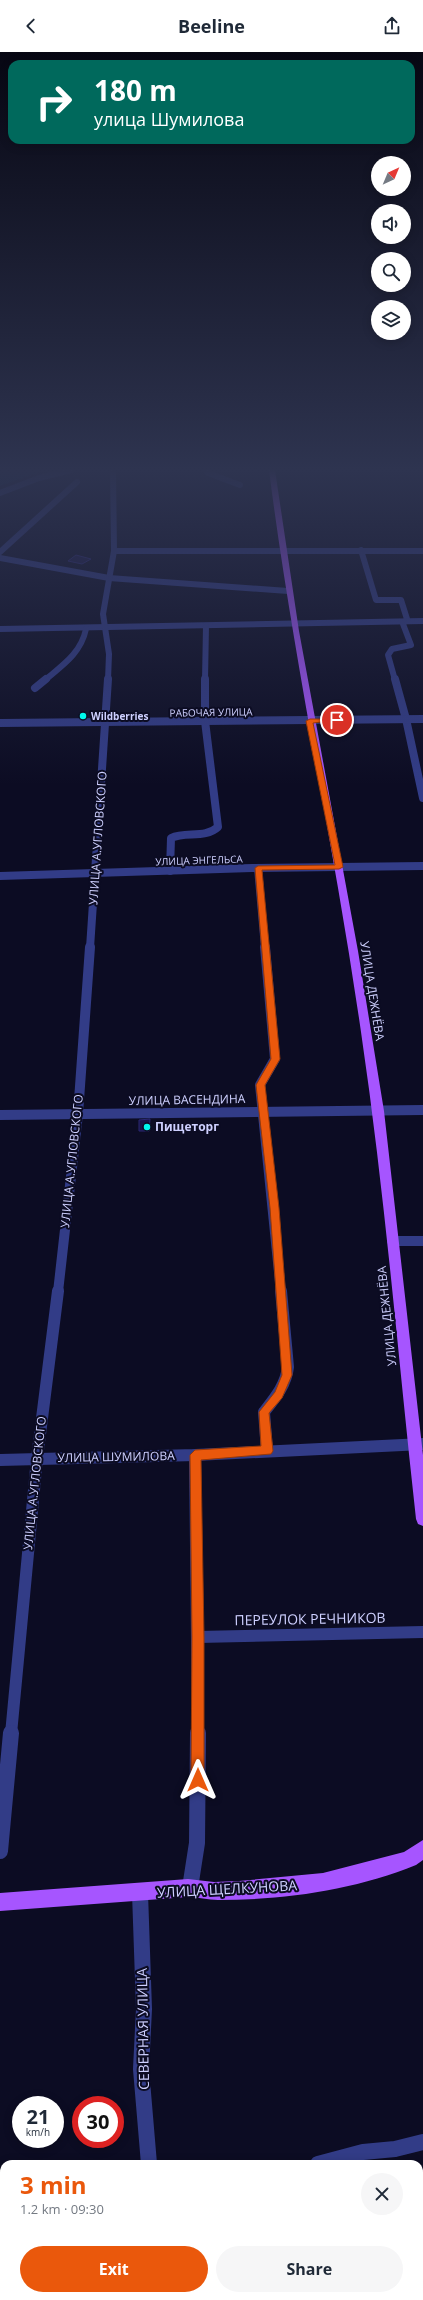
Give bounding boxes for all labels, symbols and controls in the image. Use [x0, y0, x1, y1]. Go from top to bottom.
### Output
text: Beeline [178, 14, 245, 38]
icon: back [20, 15, 42, 37]
icon: share [381, 15, 403, 37]
text: 180 m [94, 71, 177, 109]
icon: right [28, 76, 80, 128]
text: улица Шумилова [94, 107, 244, 131]
north arrow [371, 156, 411, 196]
map controls [371, 156, 411, 340]
button: sound [371, 204, 411, 244]
button: search [371, 252, 411, 292]
button: layers [371, 300, 411, 340]
pin [320, 703, 354, 737]
street label: РАБОЧАЯ УЛИЦА [169, 704, 253, 720]
place label: Wildberries [91, 709, 148, 723]
icon: arrive [326, 709, 348, 731]
marker: Wildberries [78, 711, 88, 721]
street label: УЛИЦА А.УГЛОВСКОГО [84, 770, 111, 906]
street label: УЛИЦА ЭНГЕЛЬСА [155, 851, 244, 869]
street label: УЛИЦА ДЕЖНЁВА [356, 940, 389, 1042]
street label: УЛИЦА ВАСЕНДИНА [129, 1090, 246, 1109]
street label: УЛИЦА А.УГЛОВСКОГО [56, 1093, 87, 1229]
place label: Пищеторг [155, 1118, 219, 1135]
marker: Пищеторг [142, 1122, 152, 1132]
street label: УЛИЦА ДЕЖНЁВА [373, 1265, 400, 1367]
street label: УЛИЦА А.УГЛОВСКОГО [19, 1415, 50, 1551]
street label: УЛИЦА ШУМИЛОВА [57, 1447, 175, 1466]
street label: ПЕРЕУЛОК РЕЧНИКОВ [234, 1608, 386, 1629]
position arrow [177, 1759, 219, 1801]
street label: УЛИЦА ЩЕЛКУНОВА [156, 1875, 298, 1902]
street label: СЕВЕРНАЯ УЛИЦА [132, 1968, 153, 2090]
speed limit sign: 30 [72, 2096, 124, 2148]
text: 21 [27, 2103, 49, 2130]
text: km/h [26, 2125, 50, 2139]
text: 3 min [20, 2168, 87, 2201]
button: close [361, 2173, 403, 2215]
text: 1.2 km · 09:30 [20, 2200, 104, 2218]
button: Exit [20, 2246, 208, 2292]
button: Share [216, 2246, 403, 2292]

